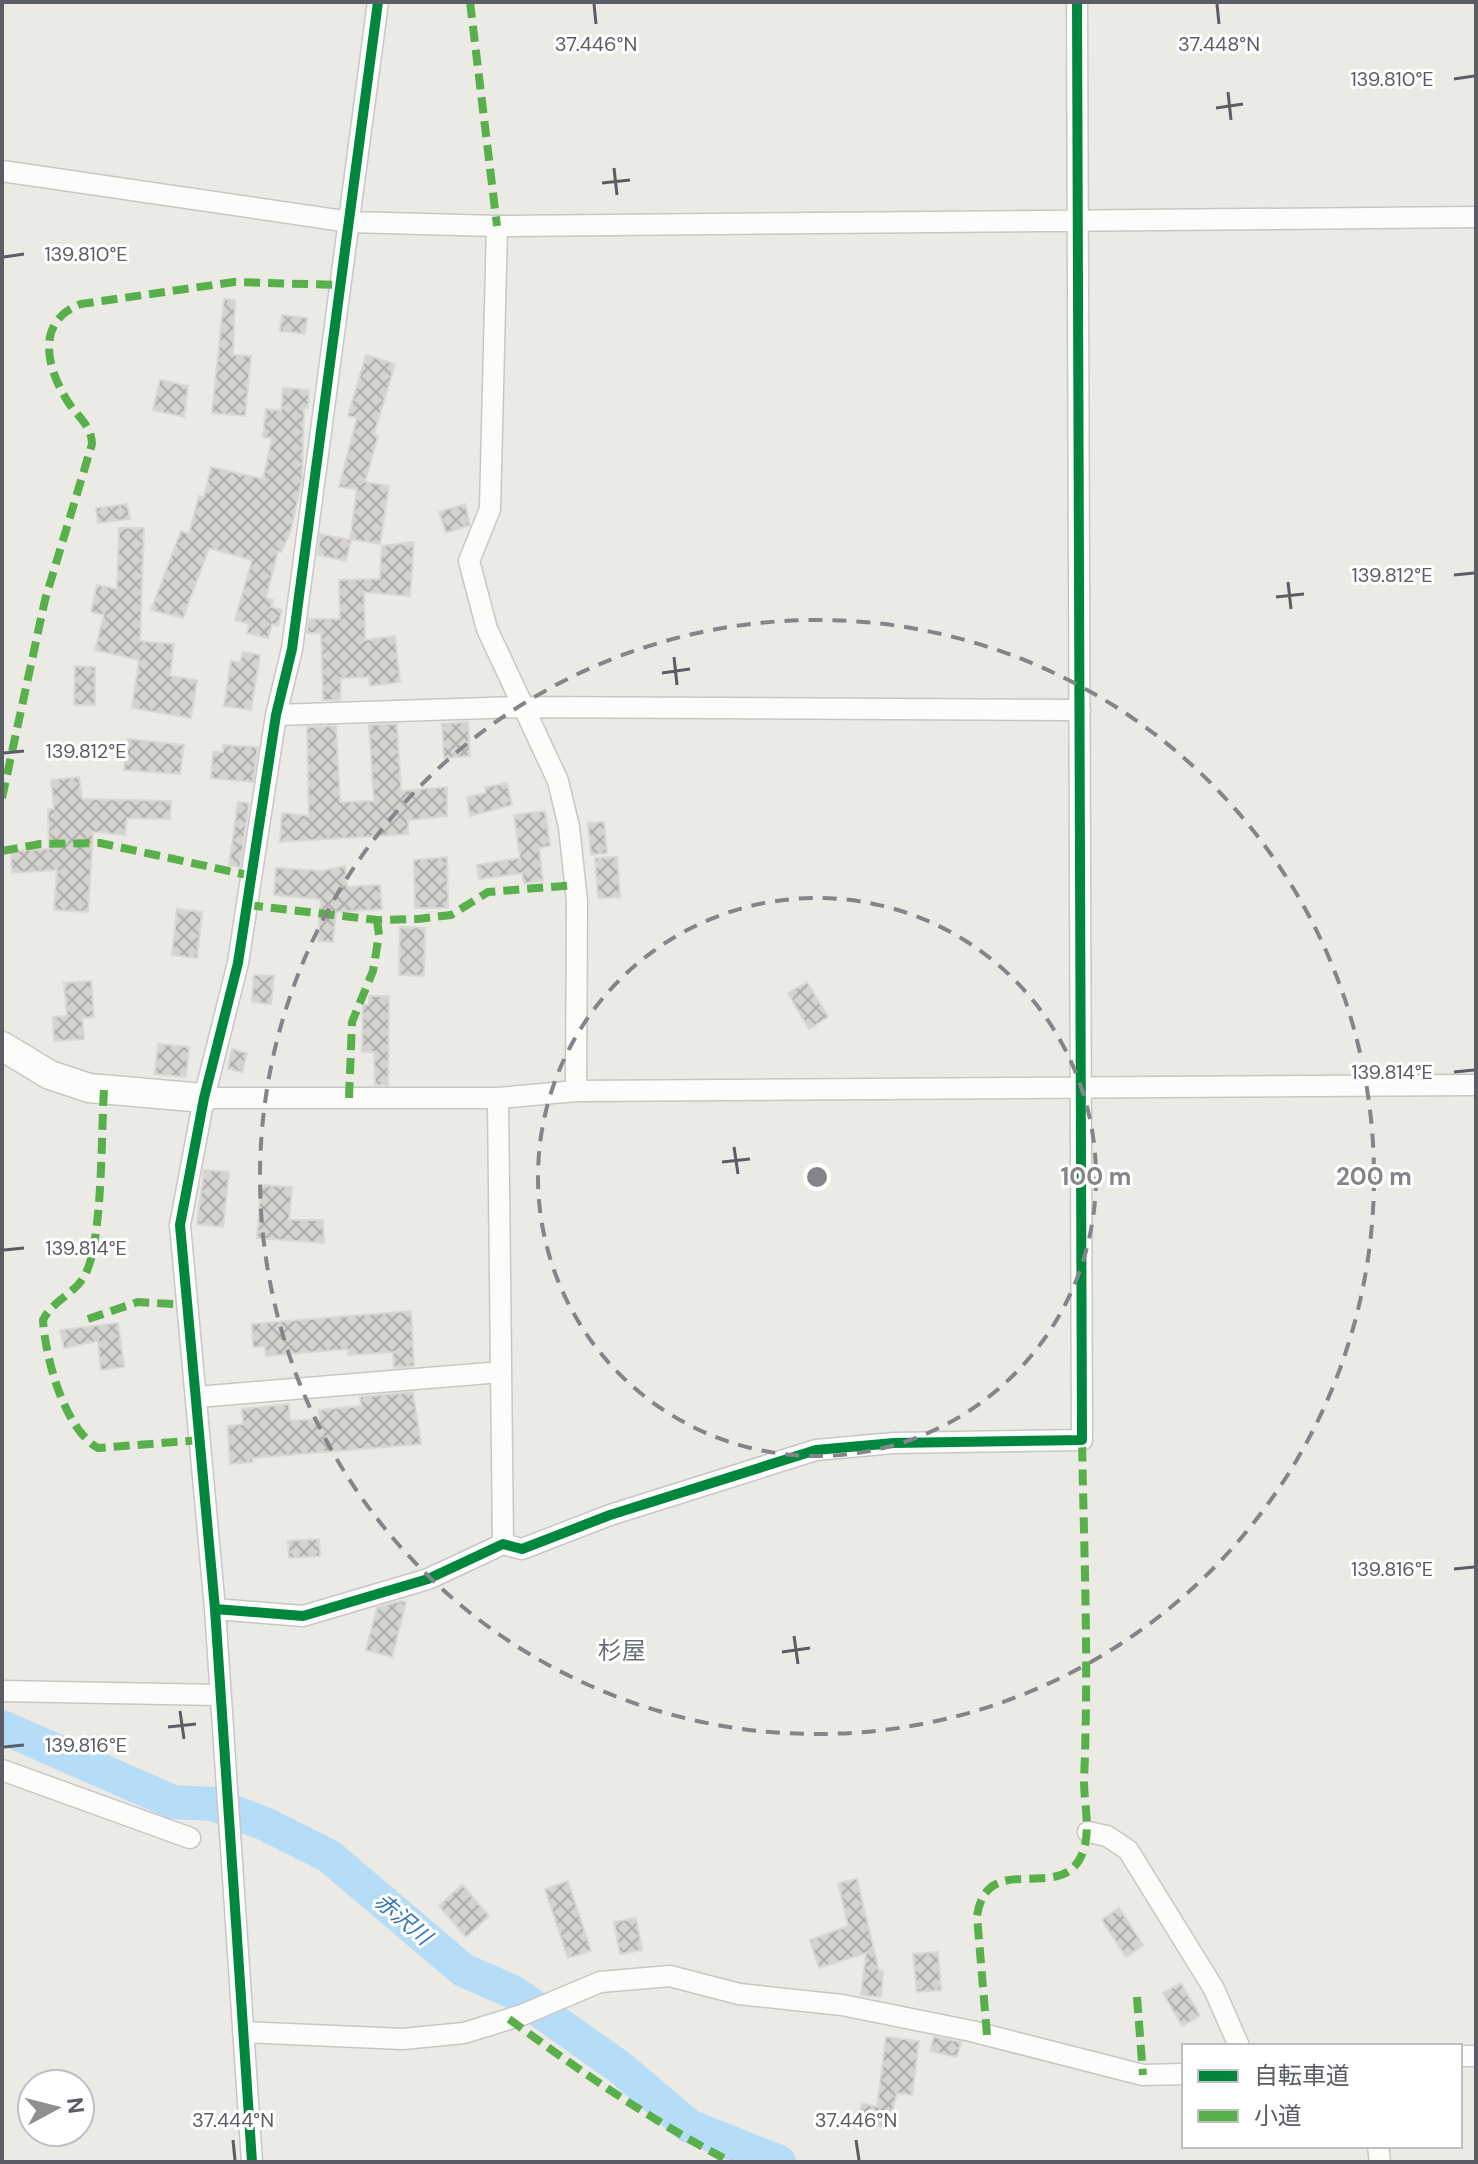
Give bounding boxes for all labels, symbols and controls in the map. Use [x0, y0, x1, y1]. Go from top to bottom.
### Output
text: 37.446°N [555, 31, 637, 57]
text: 37.448°N [1178, 31, 1260, 57]
text: 139.810°E [1350, 66, 1434, 92]
text: 139.810°E [44, 241, 128, 267]
text: 139.812°E [1351, 562, 1433, 588]
text: 139.812°E [45, 738, 127, 764]
text: 139.814°E [1351, 1059, 1433, 1085]
text: 100 m [1061, 1161, 1131, 1192]
text: 200 m [1336, 1161, 1412, 1192]
centre of rings [803, 1163, 831, 1191]
text: 139.814°E [45, 1235, 127, 1261]
text: 139.816°E [1351, 1556, 1433, 1582]
district label: 杉屋 [598, 1635, 646, 1666]
text: 139.816°E [45, 1732, 127, 1758]
water label: 赤沢川 [368, 1887, 439, 1953]
legend [1182, 2044, 1462, 2148]
text: 自転車道 [1254, 2060, 1350, 2091]
north arrow [16, 2068, 96, 2148]
text: N [60, 2096, 91, 2115]
text: 小道 [1254, 2100, 1302, 2131]
text: 37.444°N [192, 2107, 274, 2133]
text: 37.446°N [815, 2107, 897, 2133]

